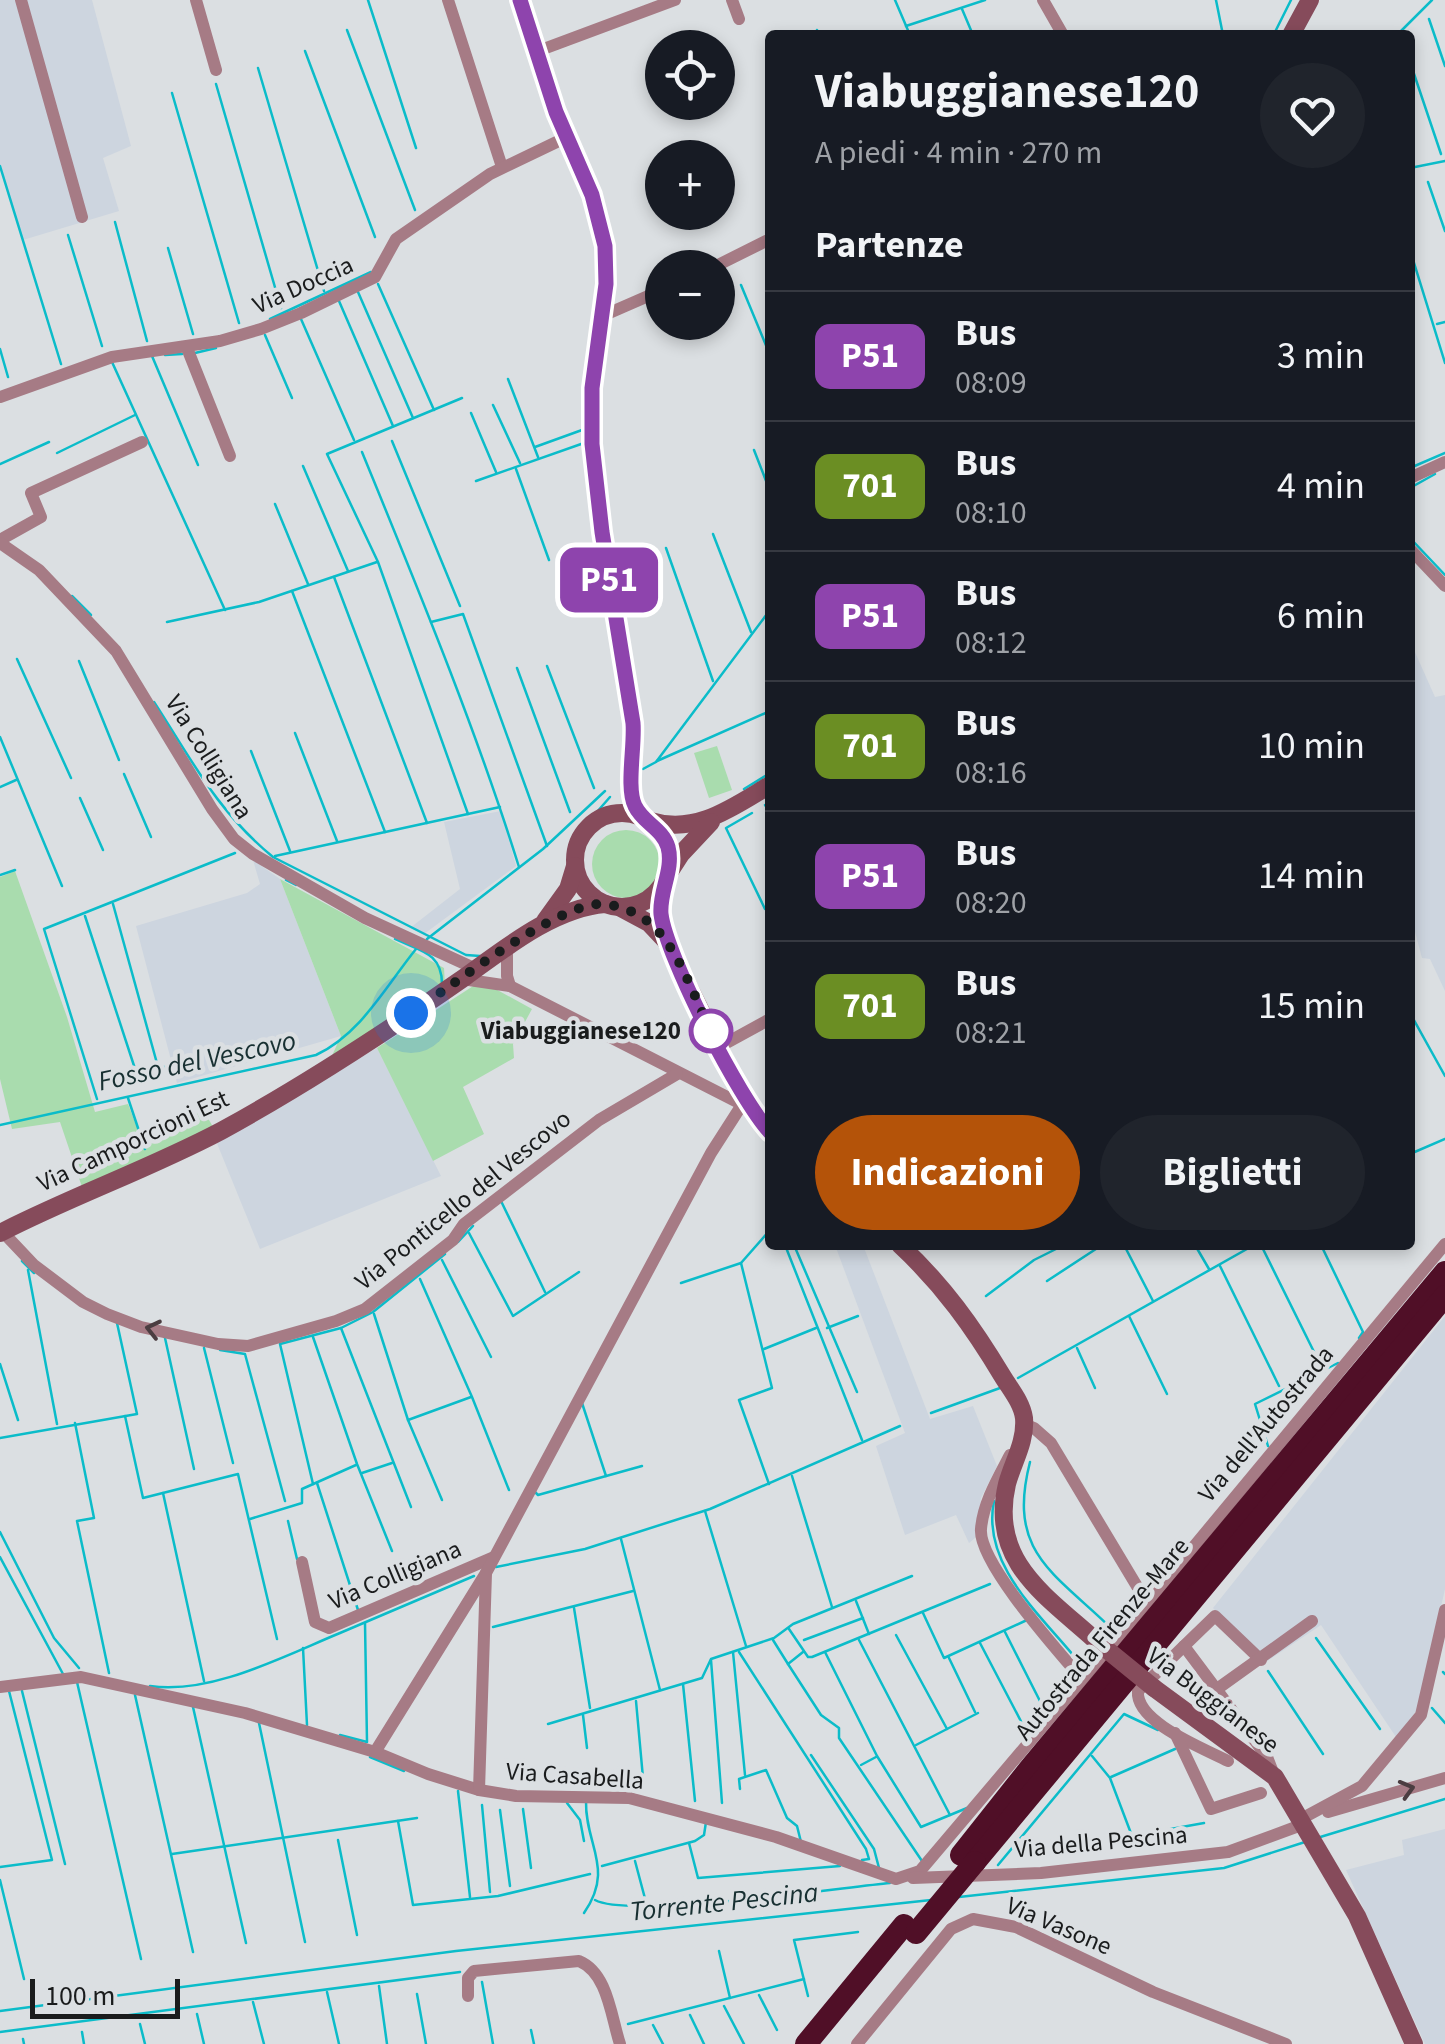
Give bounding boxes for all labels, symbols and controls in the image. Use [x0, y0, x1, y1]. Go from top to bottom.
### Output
map controls [645, 30, 735, 340]
button: locate [645, 30, 735, 120]
text: Viabuggianese120 [815, 58, 1199, 126]
button: heart [1260, 63, 1365, 168]
text: A piedi · 4 min · 270 m [815, 130, 1102, 176]
button: + [645, 140, 735, 230]
text: Partenze [815, 218, 964, 272]
street label: Via Doccia [247, 247, 359, 323]
button: − [645, 250, 735, 340]
text: Bus [955, 306, 1016, 360]
text: 3 min [1277, 329, 1365, 383]
text: P51 [841, 331, 899, 381]
text: 08:09 [955, 360, 1027, 406]
text: Bus [955, 436, 1016, 490]
text: 4 min [1277, 459, 1365, 513]
text: 701 [842, 461, 898, 511]
text: 08:10 [955, 490, 1027, 536]
line badge: P51 [552, 548, 666, 612]
text: P51 [580, 555, 638, 605]
text: Bus [955, 566, 1016, 620]
text: 6 min [1277, 589, 1365, 643]
text: P51 [841, 591, 899, 641]
text: 08:12 [955, 620, 1027, 666]
street label: Via Colligiana [156, 688, 262, 826]
text: Bus [955, 696, 1016, 750]
text: 10 min [1258, 719, 1365, 773]
text: 701 [842, 721, 898, 771]
text: 08:16 [955, 750, 1027, 796]
text: Bus [955, 826, 1016, 880]
text: 14 min [1258, 849, 1365, 903]
text: P51 [841, 851, 899, 901]
text: 08:20 [955, 880, 1027, 926]
text: Bus [955, 956, 1016, 1010]
text: 15 min [1258, 979, 1365, 1033]
text: 701 [842, 981, 898, 1031]
your location [386, 988, 436, 1038]
marker: Viabuggianese120 [690, 1010, 732, 1052]
text: 08:21 [955, 1010, 1027, 1056]
place label: Viabuggianese120 [480, 1013, 681, 1049]
water label: Fosso del Vescovo [94, 1020, 300, 1102]
street label: Via Camporcioni Est [31, 1081, 235, 1201]
street label: Via Ponticello del Vescovo [347, 1101, 579, 1299]
button: Indicazioni [815, 1115, 1080, 1230]
button: Biglietti [1100, 1115, 1365, 1230]
one-way arrow [145, 1320, 162, 1341]
street label: Via dell'Autostrada [1190, 1338, 1342, 1510]
street label: Autostrada Firenze-Mare [1006, 1530, 1198, 1748]
street label: Via Colligiana [323, 1531, 467, 1619]
street label: Via Buggianese [1139, 1638, 1287, 1762]
street label: Via Casabella [505, 1753, 645, 1799]
one-way arrow [1398, 1780, 1415, 1801]
street label: Via della Pescina [1013, 1817, 1189, 1867]
water label: Torrente Pescina [628, 1872, 820, 1932]
street label: Via Vasone [1001, 1888, 1117, 1964]
scale bar [30, 1974, 180, 2018]
text: 100 m [45, 1976, 116, 2016]

